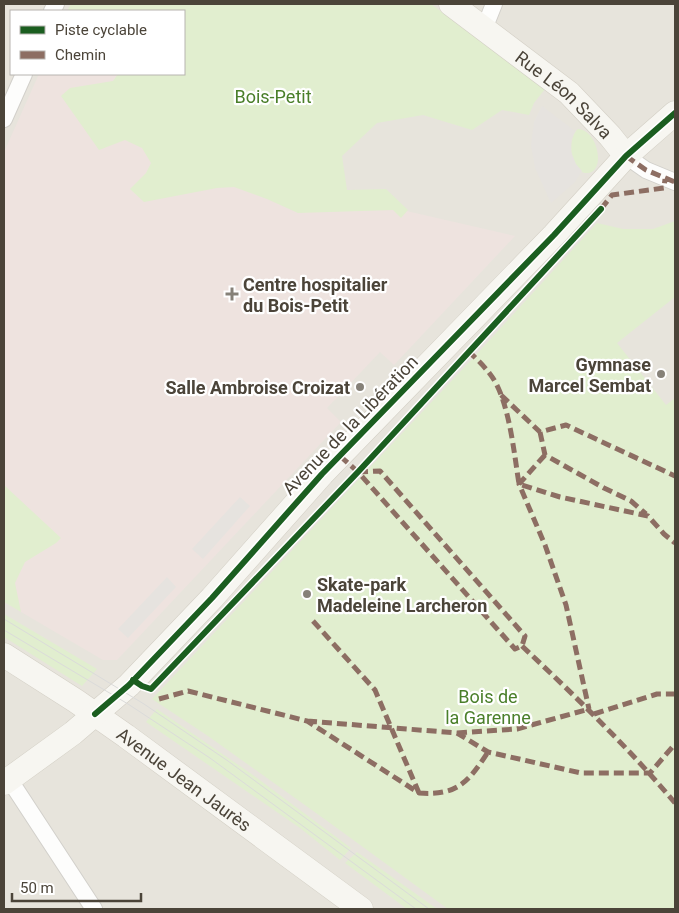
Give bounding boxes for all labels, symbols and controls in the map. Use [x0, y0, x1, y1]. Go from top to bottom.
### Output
legend [10, 10, 185, 75]
text: Piste cyclable [55, 21, 147, 39]
text: Chemin [55, 46, 106, 64]
street label: Rue Léon Salva [512, 46, 617, 142]
park label: Bois-Petit [234, 86, 312, 107]
place label: Centre hospitalier du Bois-Petit [243, 274, 388, 316]
marker: Centre hospitalier du Bois-Petit [225, 287, 239, 301]
street label: Avenue de la Libération [278, 351, 422, 499]
place label: Gymnase Marcel Sembat [529, 354, 651, 396]
marker: Gymnase Marcel Sembat [655, 368, 667, 380]
place label: Salle Ambroise Croizat [165, 377, 350, 398]
marker: Salle Ambroise Croizat [354, 381, 366, 393]
place label: Skate-park Madeleine Larcheron [317, 574, 487, 616]
marker: Skate-park Madeleine Larcheron [301, 588, 313, 600]
park label: Bois de la Garenne [445, 686, 531, 728]
street label: Avenue Jean Jaurès [113, 723, 256, 835]
scale bar [12, 870, 141, 902]
text: 50 m [20, 879, 54, 897]

